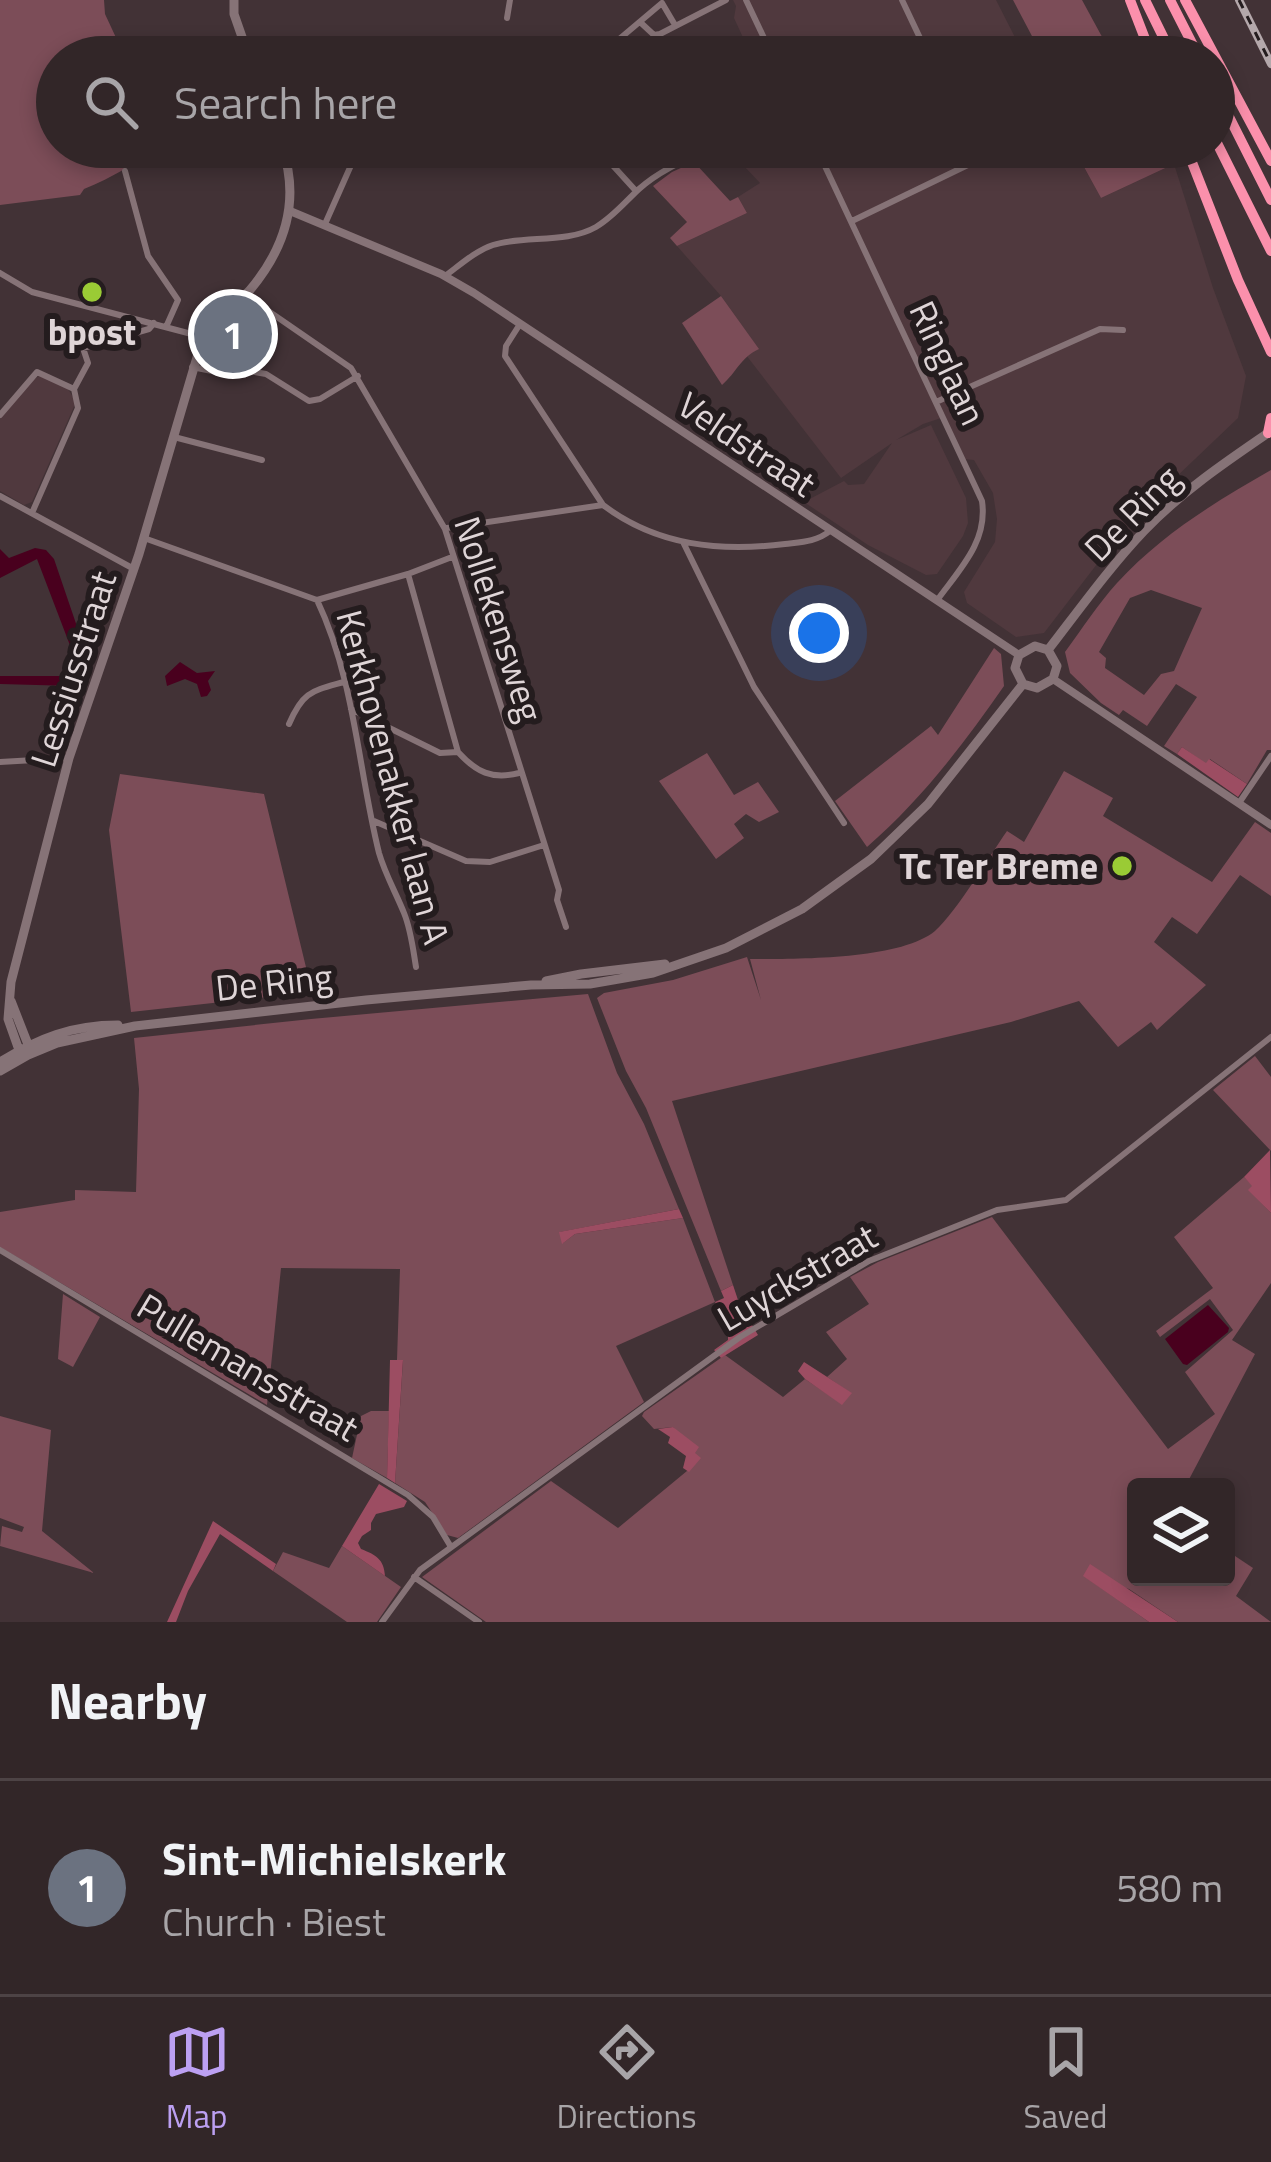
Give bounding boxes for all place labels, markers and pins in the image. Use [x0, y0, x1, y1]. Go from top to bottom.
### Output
marker: bpost [79, 279, 105, 305]
pin: 1 [194, 289, 272, 379]
place label: bpost [48, 304, 136, 359]
place label: Tc Ter Breme [899, 838, 1098, 893]
marker: Tc Ter Breme [1109, 853, 1135, 879]

